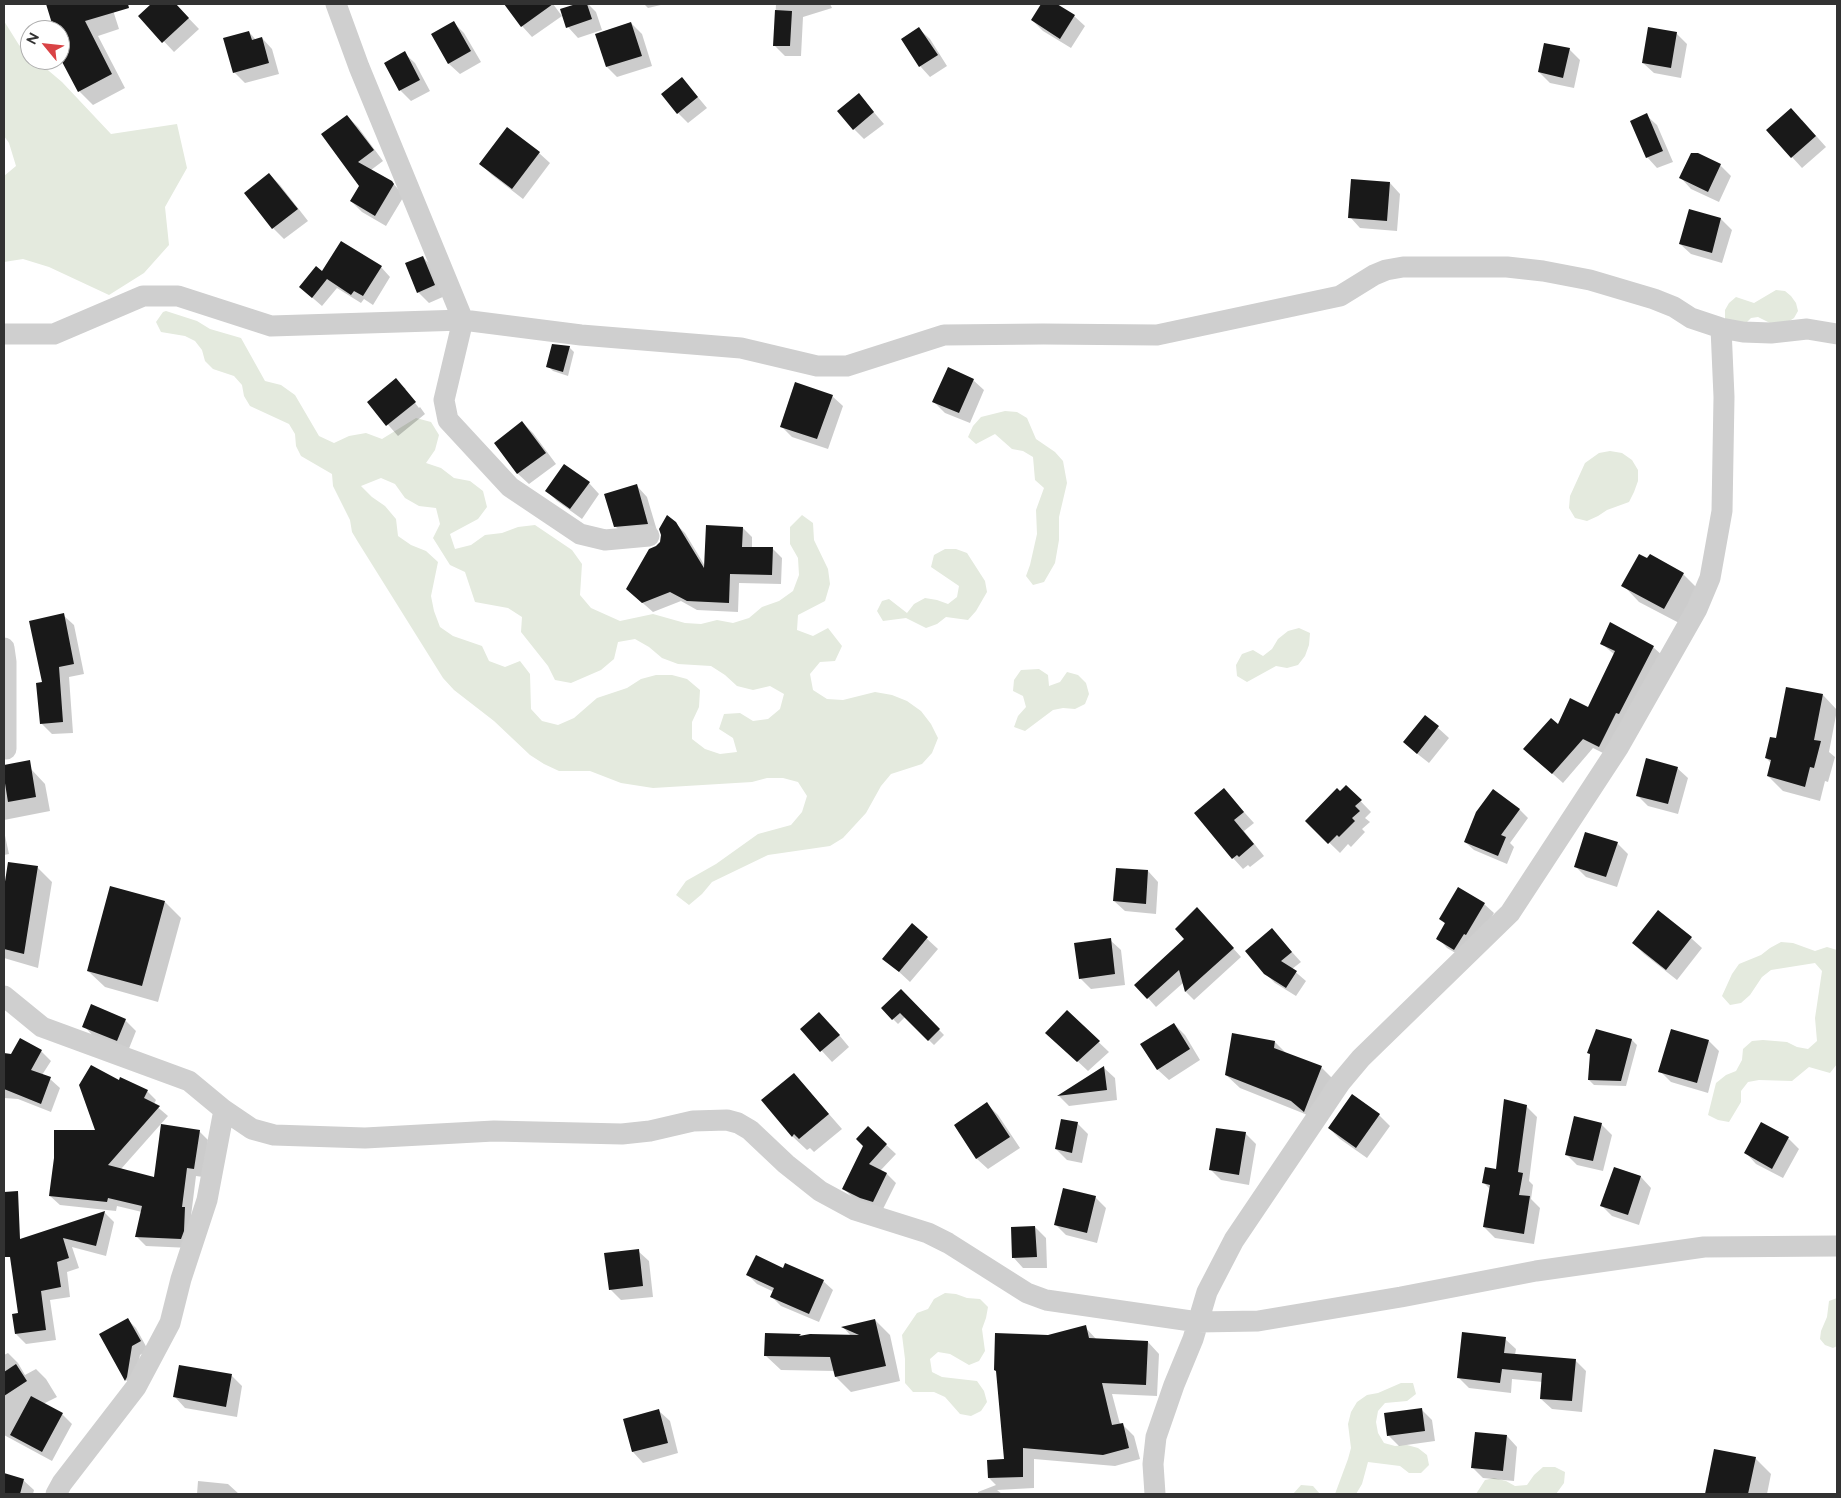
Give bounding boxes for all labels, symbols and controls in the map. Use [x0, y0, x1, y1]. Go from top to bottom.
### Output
north arrow [20, 20, 70, 70]
text: N [23, 30, 42, 47]

